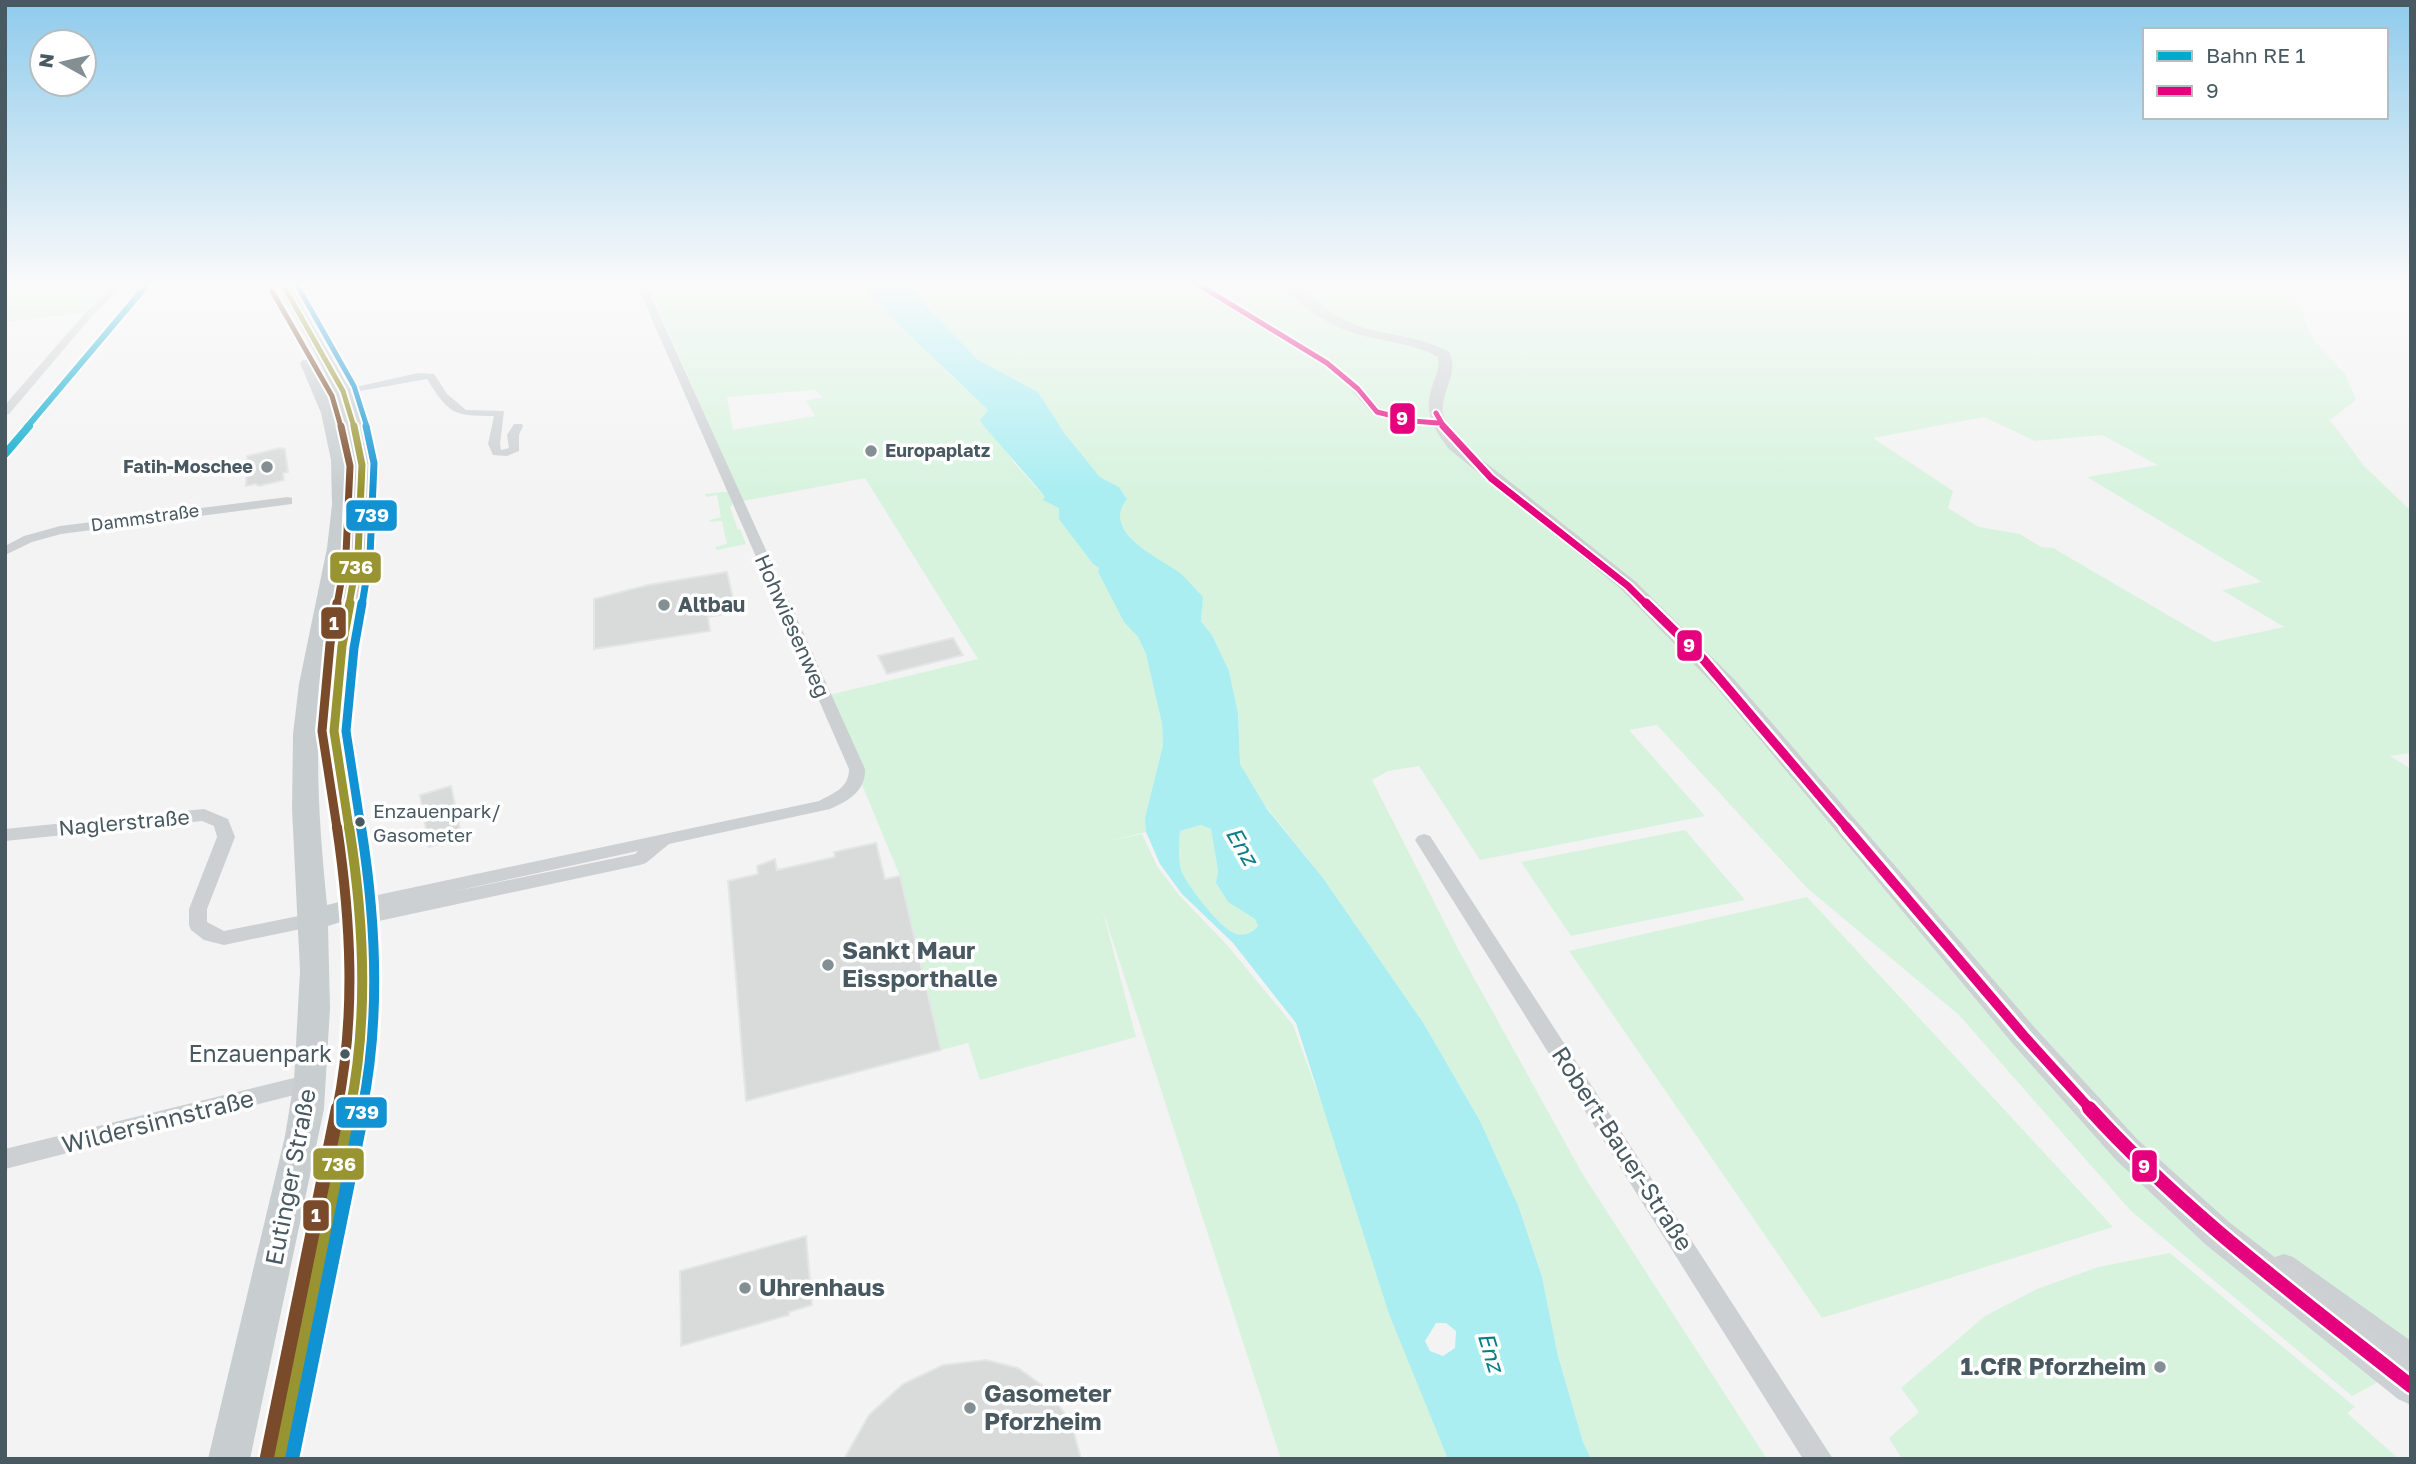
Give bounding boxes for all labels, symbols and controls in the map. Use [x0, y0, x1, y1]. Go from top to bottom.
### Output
north arrow [28, 28, 98, 98]
legend [2143, 28, 2388, 119]
text: Bahn RE 1 [2206, 42, 2306, 68]
text: N [33, 52, 58, 69]
text: 9 [2206, 77, 2219, 103]
line badge: 9 [1389, 402, 1416, 435]
text: 9 [1396, 406, 1408, 429]
place label: Europaplatz [885, 439, 990, 461]
marker: Europaplatz [863, 443, 879, 459]
place label: Fatih-Moschee [123, 455, 253, 477]
marker: Fatih-Moschee [259, 459, 275, 475]
street label: Dammstraße [89, 499, 200, 536]
line badge: 739 [345, 499, 398, 532]
text: 739 [355, 503, 389, 526]
street label: Hohwiesenweg [750, 550, 836, 701]
line badge: 736 [329, 551, 382, 584]
text: 736 [339, 555, 373, 578]
place label: Altbau [678, 591, 745, 617]
marker: Altbau [656, 597, 672, 613]
line badge: 1 [320, 606, 347, 640]
text: 1 [329, 611, 339, 634]
line badge: 9 [1676, 629, 1703, 662]
text: 9 [1683, 633, 1695, 656]
place label: Enzauenpark/ Gasometer [373, 799, 501, 846]
street label: Naglerstraße [57, 803, 190, 841]
marker: Enzauenpark/ Gasometer [353, 815, 367, 829]
water label: Enz [1221, 821, 1266, 872]
place label: Sankt Maur Eissporthalle [842, 935, 998, 992]
marker: Sankt Maur Eissporthalle [820, 957, 836, 973]
place label: Enzauenpark [189, 1039, 332, 1067]
street label: Robert-Bauer-Straße [1546, 1041, 1700, 1256]
marker: Enzauenpark [338, 1047, 352, 1061]
street label: Wildersinnstraße [59, 1083, 256, 1158]
street label: Eutinger Straße [258, 1086, 321, 1267]
line badge: 739 [335, 1096, 388, 1129]
text: 739 [345, 1100, 379, 1123]
line badge: 736 [312, 1147, 365, 1181]
line badge: 9 [2131, 1149, 2158, 1183]
text: 736 [322, 1152, 356, 1175]
text: 9 [2138, 1154, 2150, 1177]
line badge: 1 [302, 1199, 330, 1232]
text: 1 [311, 1203, 321, 1226]
place label: Uhrenhaus [759, 1272, 885, 1301]
marker: Uhrenhaus [737, 1280, 753, 1296]
water label: Enz [1473, 1329, 1512, 1377]
place label: 1.CfR Pforzheim [1960, 1351, 2146, 1380]
marker: 1.CfR Pforzheim [2152, 1359, 2168, 1375]
place label: Gasometer Pforzheim [984, 1378, 1112, 1435]
marker: Gasometer Pforzheim [962, 1400, 978, 1416]

